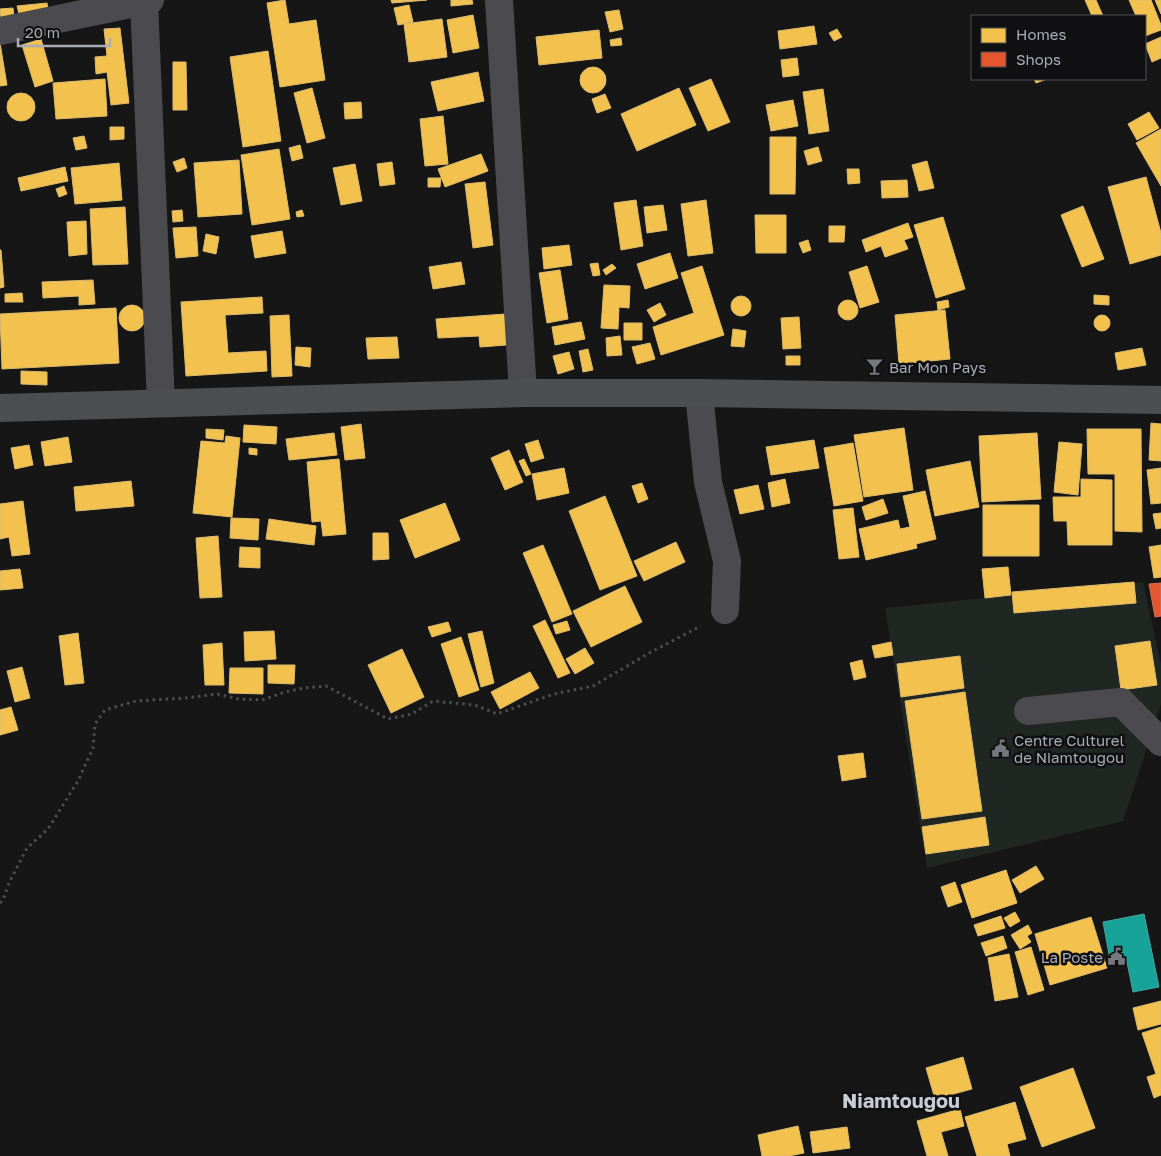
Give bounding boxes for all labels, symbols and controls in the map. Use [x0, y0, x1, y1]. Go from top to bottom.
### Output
scale bar [18, 15, 110, 47]
legend [971, 15, 1146, 80]
text: 20 m [25, 23, 60, 41]
text: Homes [1016, 25, 1066, 43]
text: Shops [1016, 50, 1061, 68]
bar icon: Bar Mon Pays [865, 357, 885, 377]
place label: Bar Mon Pays [889, 358, 986, 376]
place label: Centre Culturel de Niamtougou [1014, 731, 1124, 766]
public building icon: Centre Culturel de Niamtougou [990, 739, 1010, 759]
public building icon: La Poste [1107, 947, 1127, 967]
place label: La Poste [1041, 948, 1103, 966]
district label: Niamtougou [842, 1088, 960, 1112]

